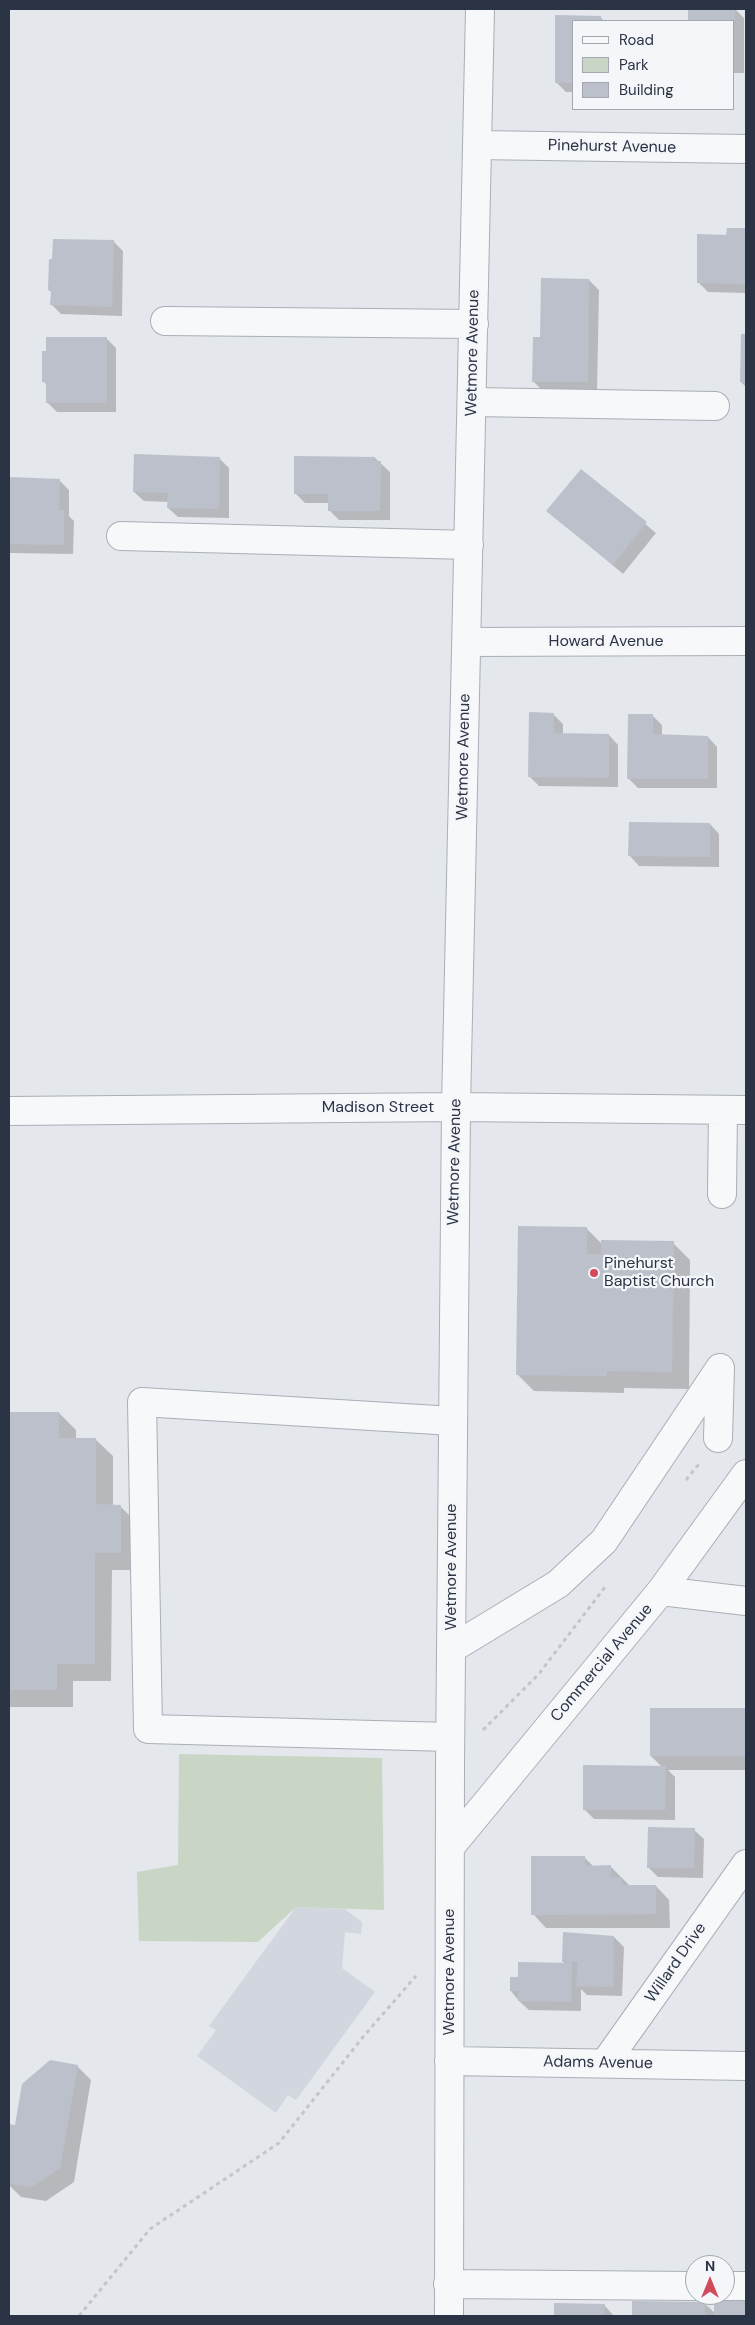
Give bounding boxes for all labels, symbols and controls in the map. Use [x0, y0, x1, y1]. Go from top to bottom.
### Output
legend [572, 20, 735, 110]
text: Road [619, 30, 654, 50]
text: Park [619, 55, 649, 75]
text: Building [619, 80, 674, 100]
street label: Pinehurst Avenue [548, 136, 676, 158]
street label: Wetmore Avenue [462, 289, 484, 417]
street label: Howard Avenue [549, 632, 663, 652]
street label: Wetmore Avenue [453, 693, 475, 821]
street label: Madison Street [322, 1098, 434, 1118]
street label: Wetmore Avenue [444, 1098, 466, 1226]
place label: Pinehurst Baptist Church [604, 1254, 714, 1292]
marker: Pinehurst Baptist Church [588, 1267, 600, 1279]
street label: Wetmore Avenue [442, 1504, 462, 1630]
street label: Commercial Avenue [547, 1600, 657, 1726]
street label: Wetmore Avenue [440, 1909, 460, 2035]
street label: Willard Drive [641, 1919, 711, 2007]
street label: Adams Avenue [543, 2052, 653, 2074]
north arrow [685, 2255, 735, 2305]
text: N [705, 2257, 715, 2275]

